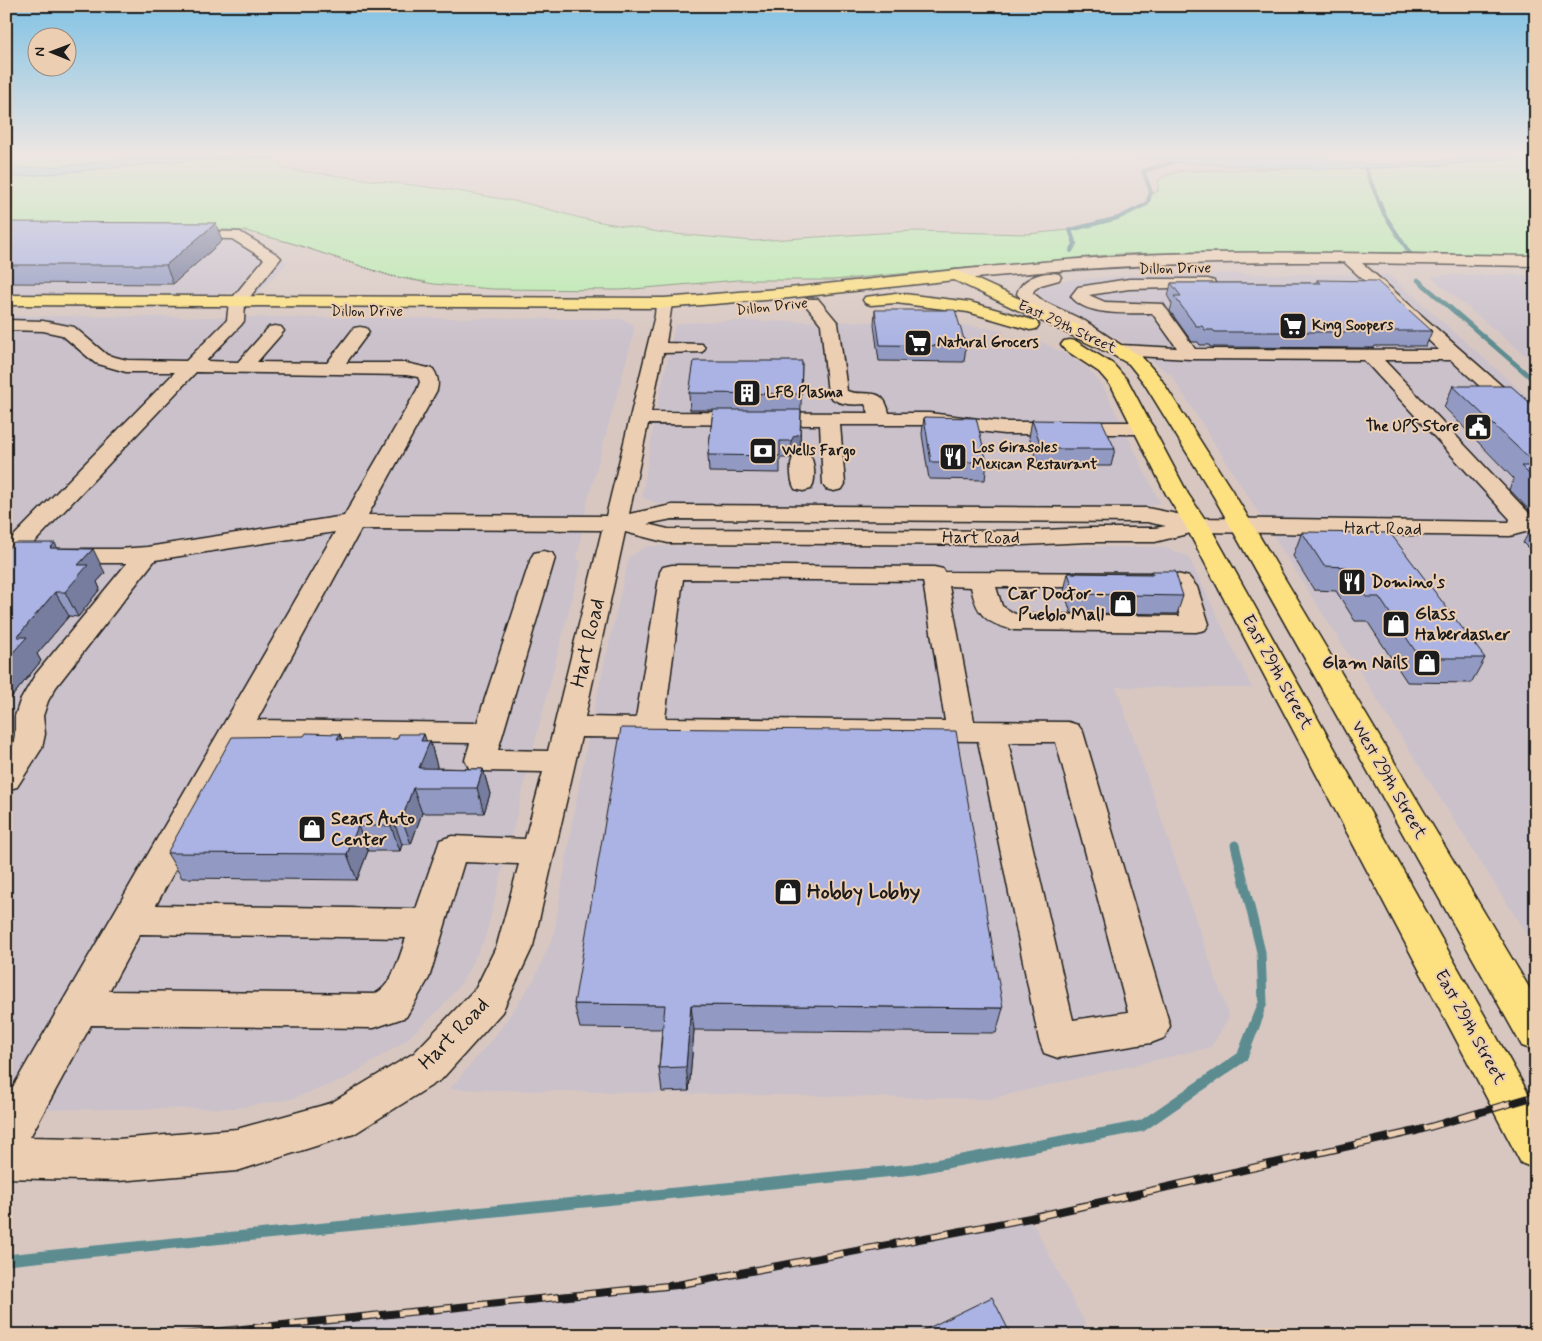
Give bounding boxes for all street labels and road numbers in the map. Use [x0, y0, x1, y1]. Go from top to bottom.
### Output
street label: Dillon Drive [1139, 258, 1212, 280]
street label: Dillon Drive [735, 293, 809, 321]
street label: East 29th Street [1015, 295, 1120, 359]
street label: Dillon Drive [331, 302, 403, 322]
street label: Hart Road [1344, 516, 1422, 542]
street label: Hart Road [942, 526, 1020, 550]
street label: Hart Road [564, 596, 612, 690]
street label: East 29th Street [1236, 610, 1319, 734]
street label: West 29th Street [1345, 716, 1433, 844]
street label: East 29th Street [1429, 965, 1512, 1089]
street label: Hart Road [412, 992, 496, 1076]

